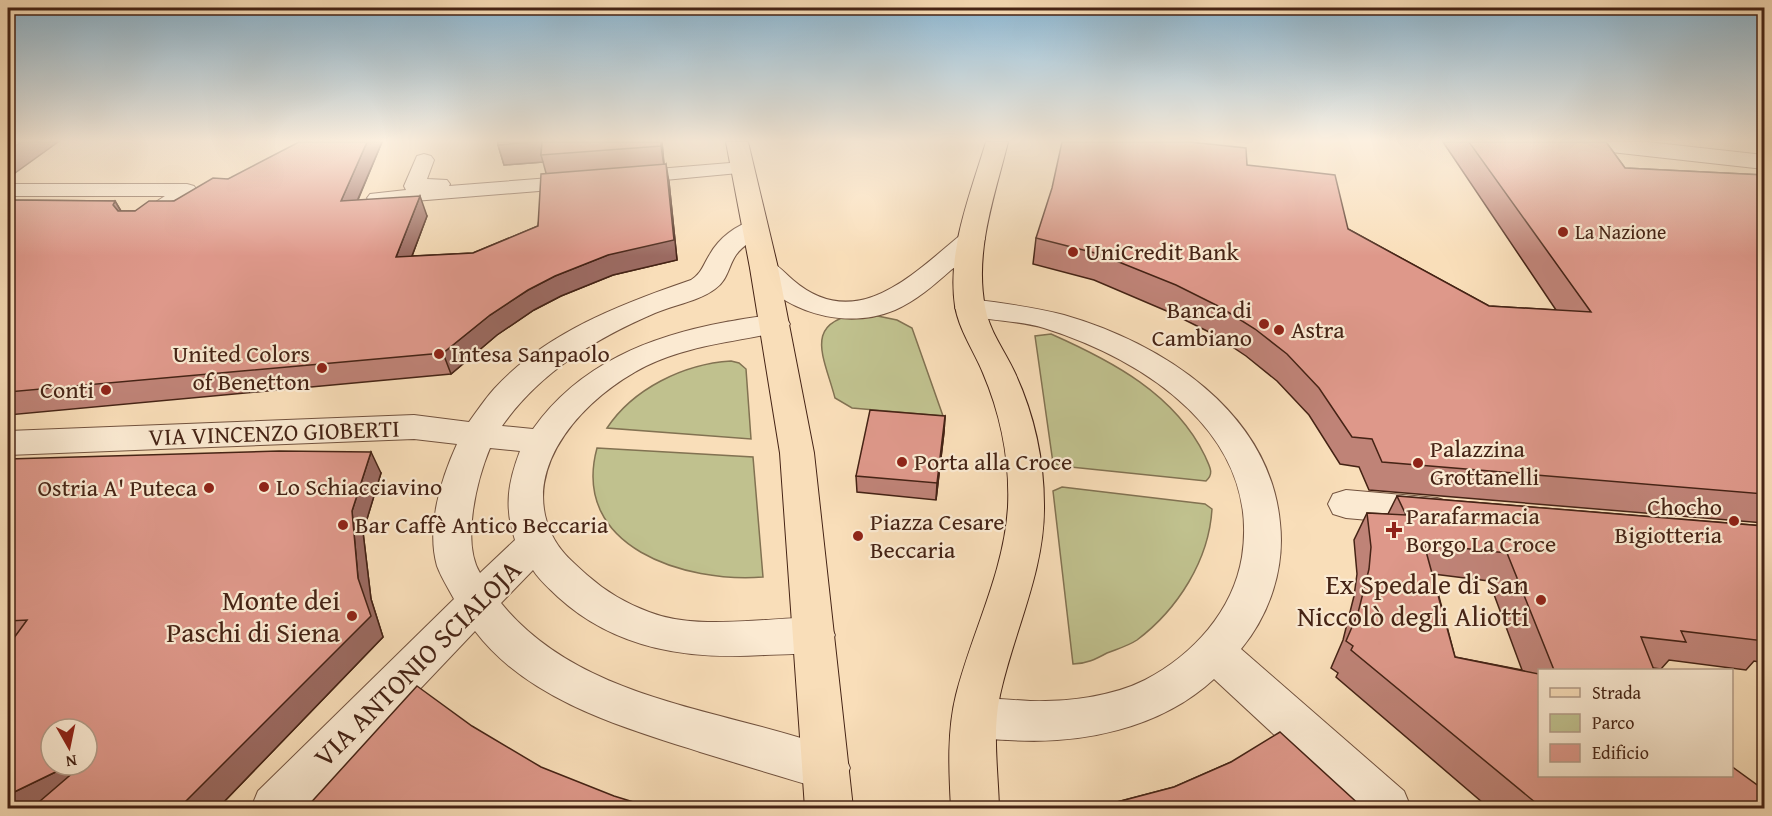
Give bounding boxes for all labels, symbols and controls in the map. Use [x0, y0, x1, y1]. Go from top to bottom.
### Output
place label: La Nazione [1575, 217, 1666, 246]
marker: La Nazione [1556, 225, 1570, 239]
place label: UniCredit Bank [1085, 234, 1240, 269]
marker: UniCredit Bank [1066, 245, 1080, 259]
place label: Banca di Cambiano [1152, 292, 1252, 355]
place label: Astra [1291, 312, 1345, 347]
marker: Banca di Cambiano [1257, 317, 1271, 331]
marker: Astra [1272, 323, 1286, 337]
place label: United Colors of Benetton [172, 336, 311, 399]
place label: Intesa Sanpaolo [451, 336, 610, 371]
marker: Intesa Sanpaolo [432, 347, 446, 361]
marker: United Colors of Benetton [315, 361, 329, 375]
place label: Conti [40, 372, 94, 407]
marker: Conti [99, 383, 113, 397]
street label: VIA VINCENZO GIOBERTI [148, 411, 400, 454]
place label: Palazzina Grottanelli [1430, 431, 1539, 494]
place label: Porta alla Croce [914, 444, 1072, 479]
marker: Porta alla Croce [895, 455, 909, 469]
marker: Palazzina Grottanelli [1411, 456, 1425, 470]
place label: Lo Schiacciavino [276, 469, 442, 504]
place label: Ostria A' Puteca [38, 470, 198, 505]
marker: Lo Schiacciavino [257, 480, 271, 494]
marker: Ostria A' Puteca [202, 481, 216, 495]
place label: Chocho Bigiotteria [1615, 489, 1723, 552]
place label: Parafarmacia Borgo La Croce [1406, 498, 1556, 561]
place label: Piazza Cesare Beccaria [870, 504, 1005, 567]
place label: Bar Caffè Antico Beccaria [355, 507, 609, 542]
marker: Chocho Bigiotteria [1727, 514, 1741, 528]
marker: Bar Caffè Antico Beccaria [336, 518, 350, 532]
marker: Parafarmacia Borgo La Croce [1387, 523, 1401, 537]
marker: Piazza Cesare Beccaria [851, 529, 865, 543]
street label: VIA ANTONIO SCIALOJA [303, 549, 530, 776]
place label: Ex Spedale di San Niccolò degli Aliotti [1297, 563, 1529, 636]
place label: Monte dei Paschi di Siena [166, 579, 341, 652]
marker: Ex Spedale di San Niccolò degli Aliotti [1534, 593, 1548, 607]
marker: Monte dei Paschi di Siena [345, 609, 359, 623]
legend [1538, 669, 1733, 777]
text: Strada [1592, 679, 1642, 706]
text: Parco [1592, 709, 1635, 736]
north arrow [39, 717, 99, 777]
text: Edificio [1592, 739, 1649, 766]
text: N [64, 749, 79, 775]

